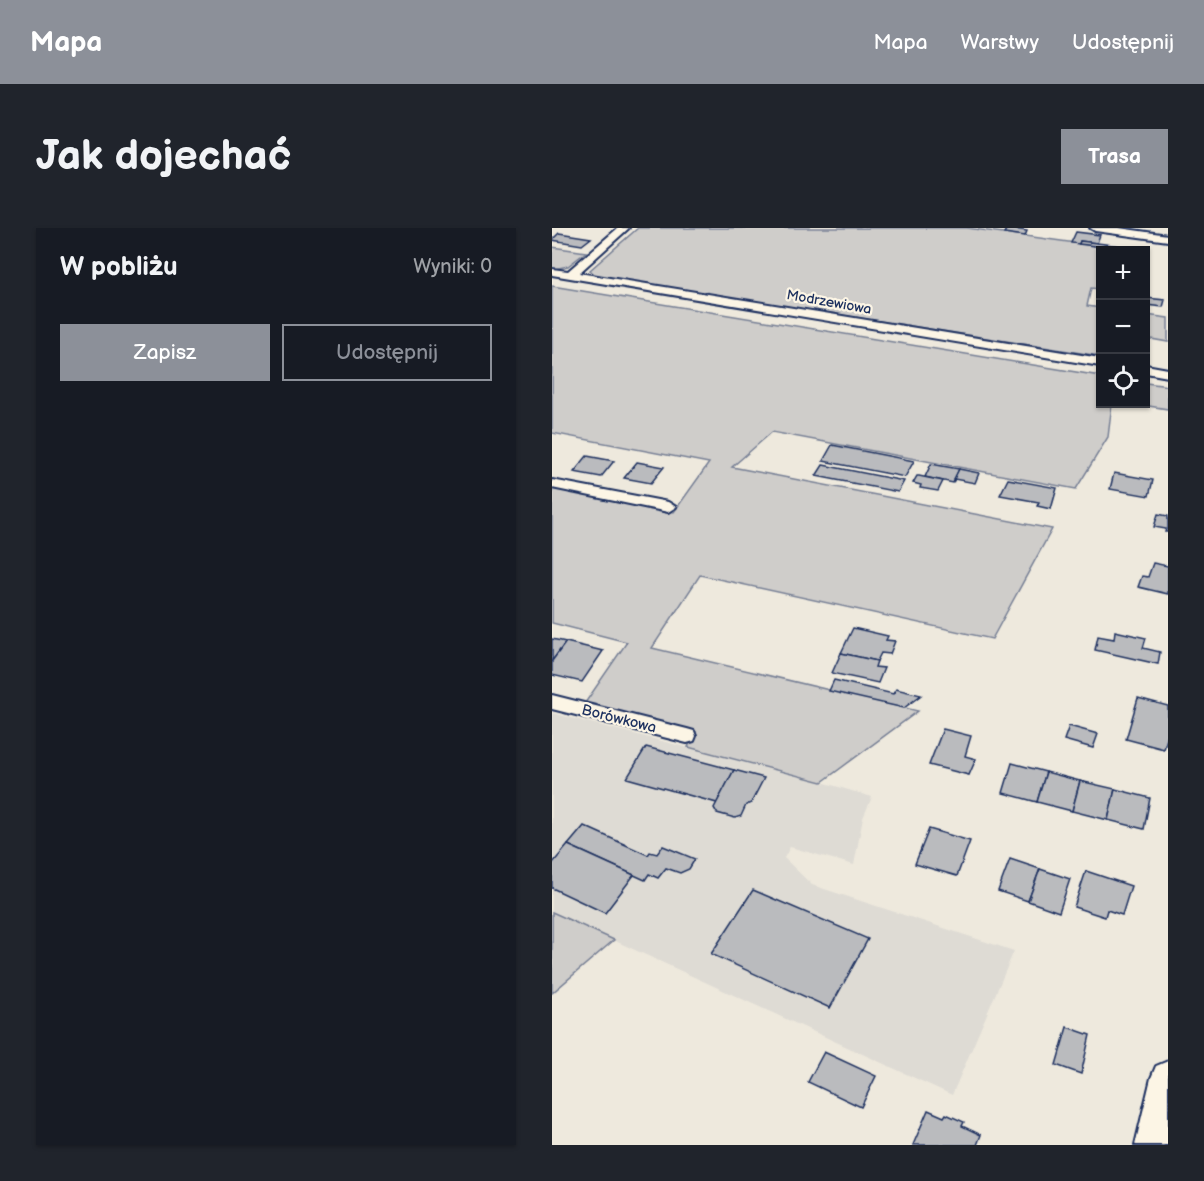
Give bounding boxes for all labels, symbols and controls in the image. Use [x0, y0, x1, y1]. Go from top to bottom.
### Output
text: Mapa [30, 26, 102, 59]
text: Mapa [874, 30, 928, 55]
text: Warstwy [961, 30, 1039, 55]
text: Udostępnij [1072, 30, 1174, 55]
button: Trasa [1061, 129, 1168, 184]
text: Jak dojechać [36, 131, 291, 182]
map controls [1096, 246, 1150, 408]
button: + [1096, 246, 1150, 300]
text: W pobliżu [60, 252, 178, 283]
text: Wyniki: 0 [413, 255, 492, 279]
street label: Modrzewiowa [785, 286, 873, 318]
button: − [1096, 300, 1150, 354]
button: Zapisz [60, 324, 270, 381]
button: Udostępnij [282, 324, 492, 381]
button: locate [1096, 354, 1150, 408]
street label: Borówkowa [580, 701, 658, 737]

